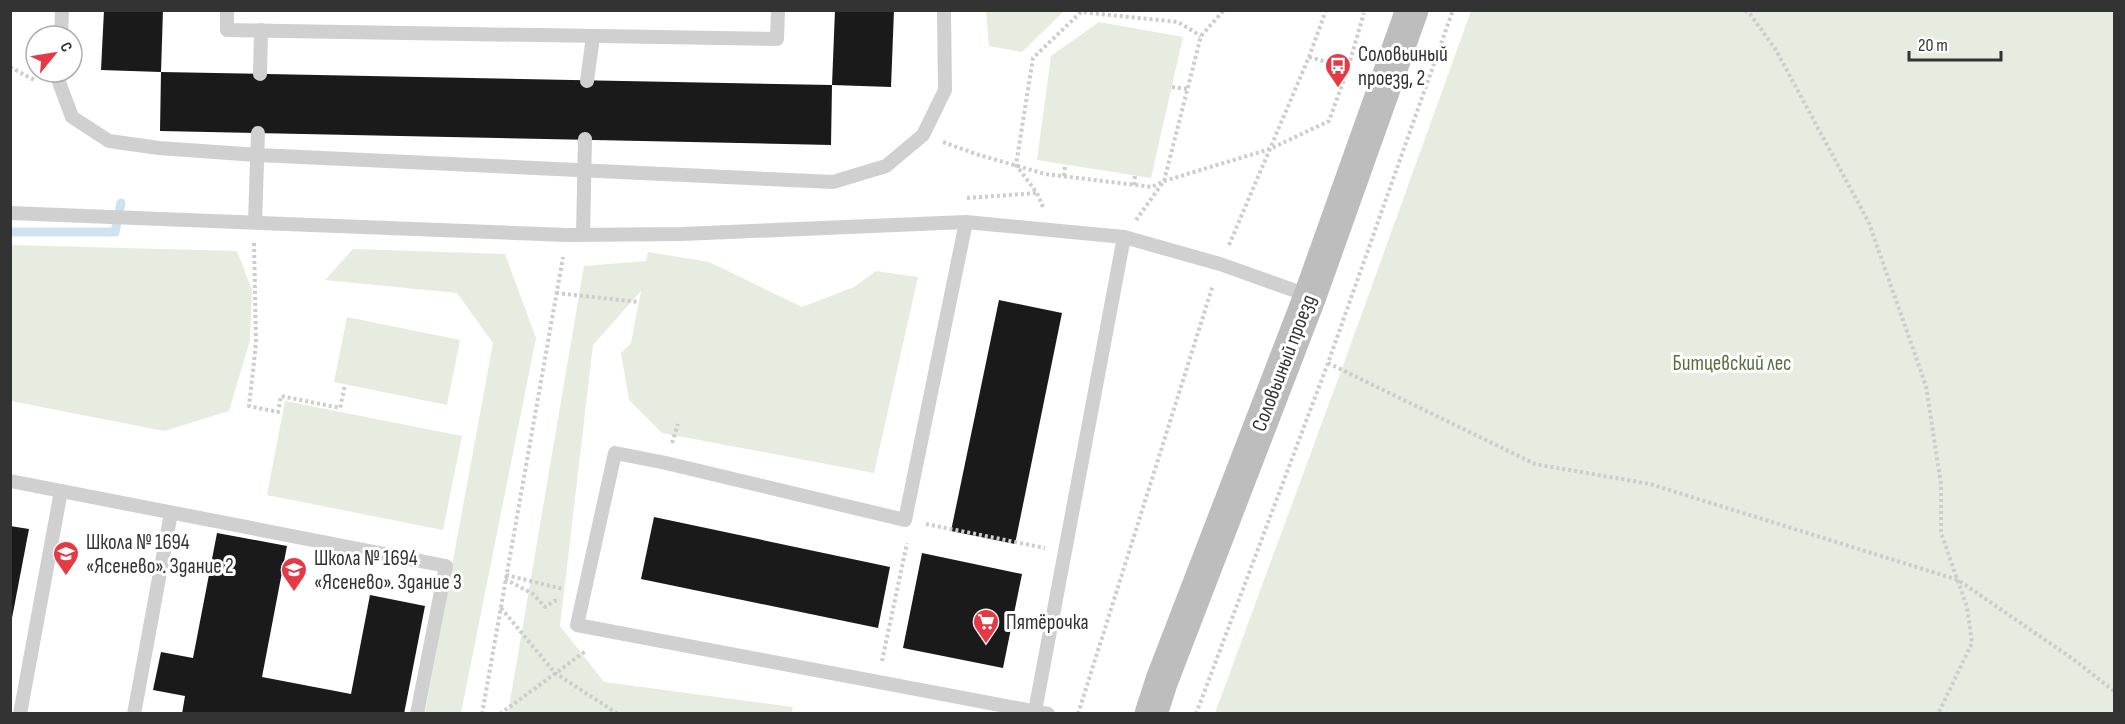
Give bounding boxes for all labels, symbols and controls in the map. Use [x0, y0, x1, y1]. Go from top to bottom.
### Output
north arrow [24, 24, 84, 84]
scale bar [1909, 24, 2000, 62]
text: 20 m [1918, 35, 1948, 56]
text: С [55, 39, 76, 56]
place label: Соловьиный проезд, 2 [1358, 42, 1448, 91]
bus stop icon: Соловьиный проезд, 2 [1323, 51, 1353, 89]
street label: Соловьиный проезд [1246, 291, 1322, 435]
park label: Битцевский лес [1673, 351, 1791, 376]
place label: Школа № 1694 «Ясенево». Здание 2 [86, 530, 234, 579]
school or university icon: Школа № 1694 «Ясенево». Здание 2 [51, 539, 81, 577]
place label: Школа № 1694 «Ясенево». Здание 3 [314, 546, 462, 595]
school or university icon: Школа № 1694 «Ясенево». Здание 3 [279, 555, 309, 593]
supermarket icon: Пятёрочка [971, 607, 1001, 645]
place label: Пятёрочка [1006, 610, 1089, 635]

